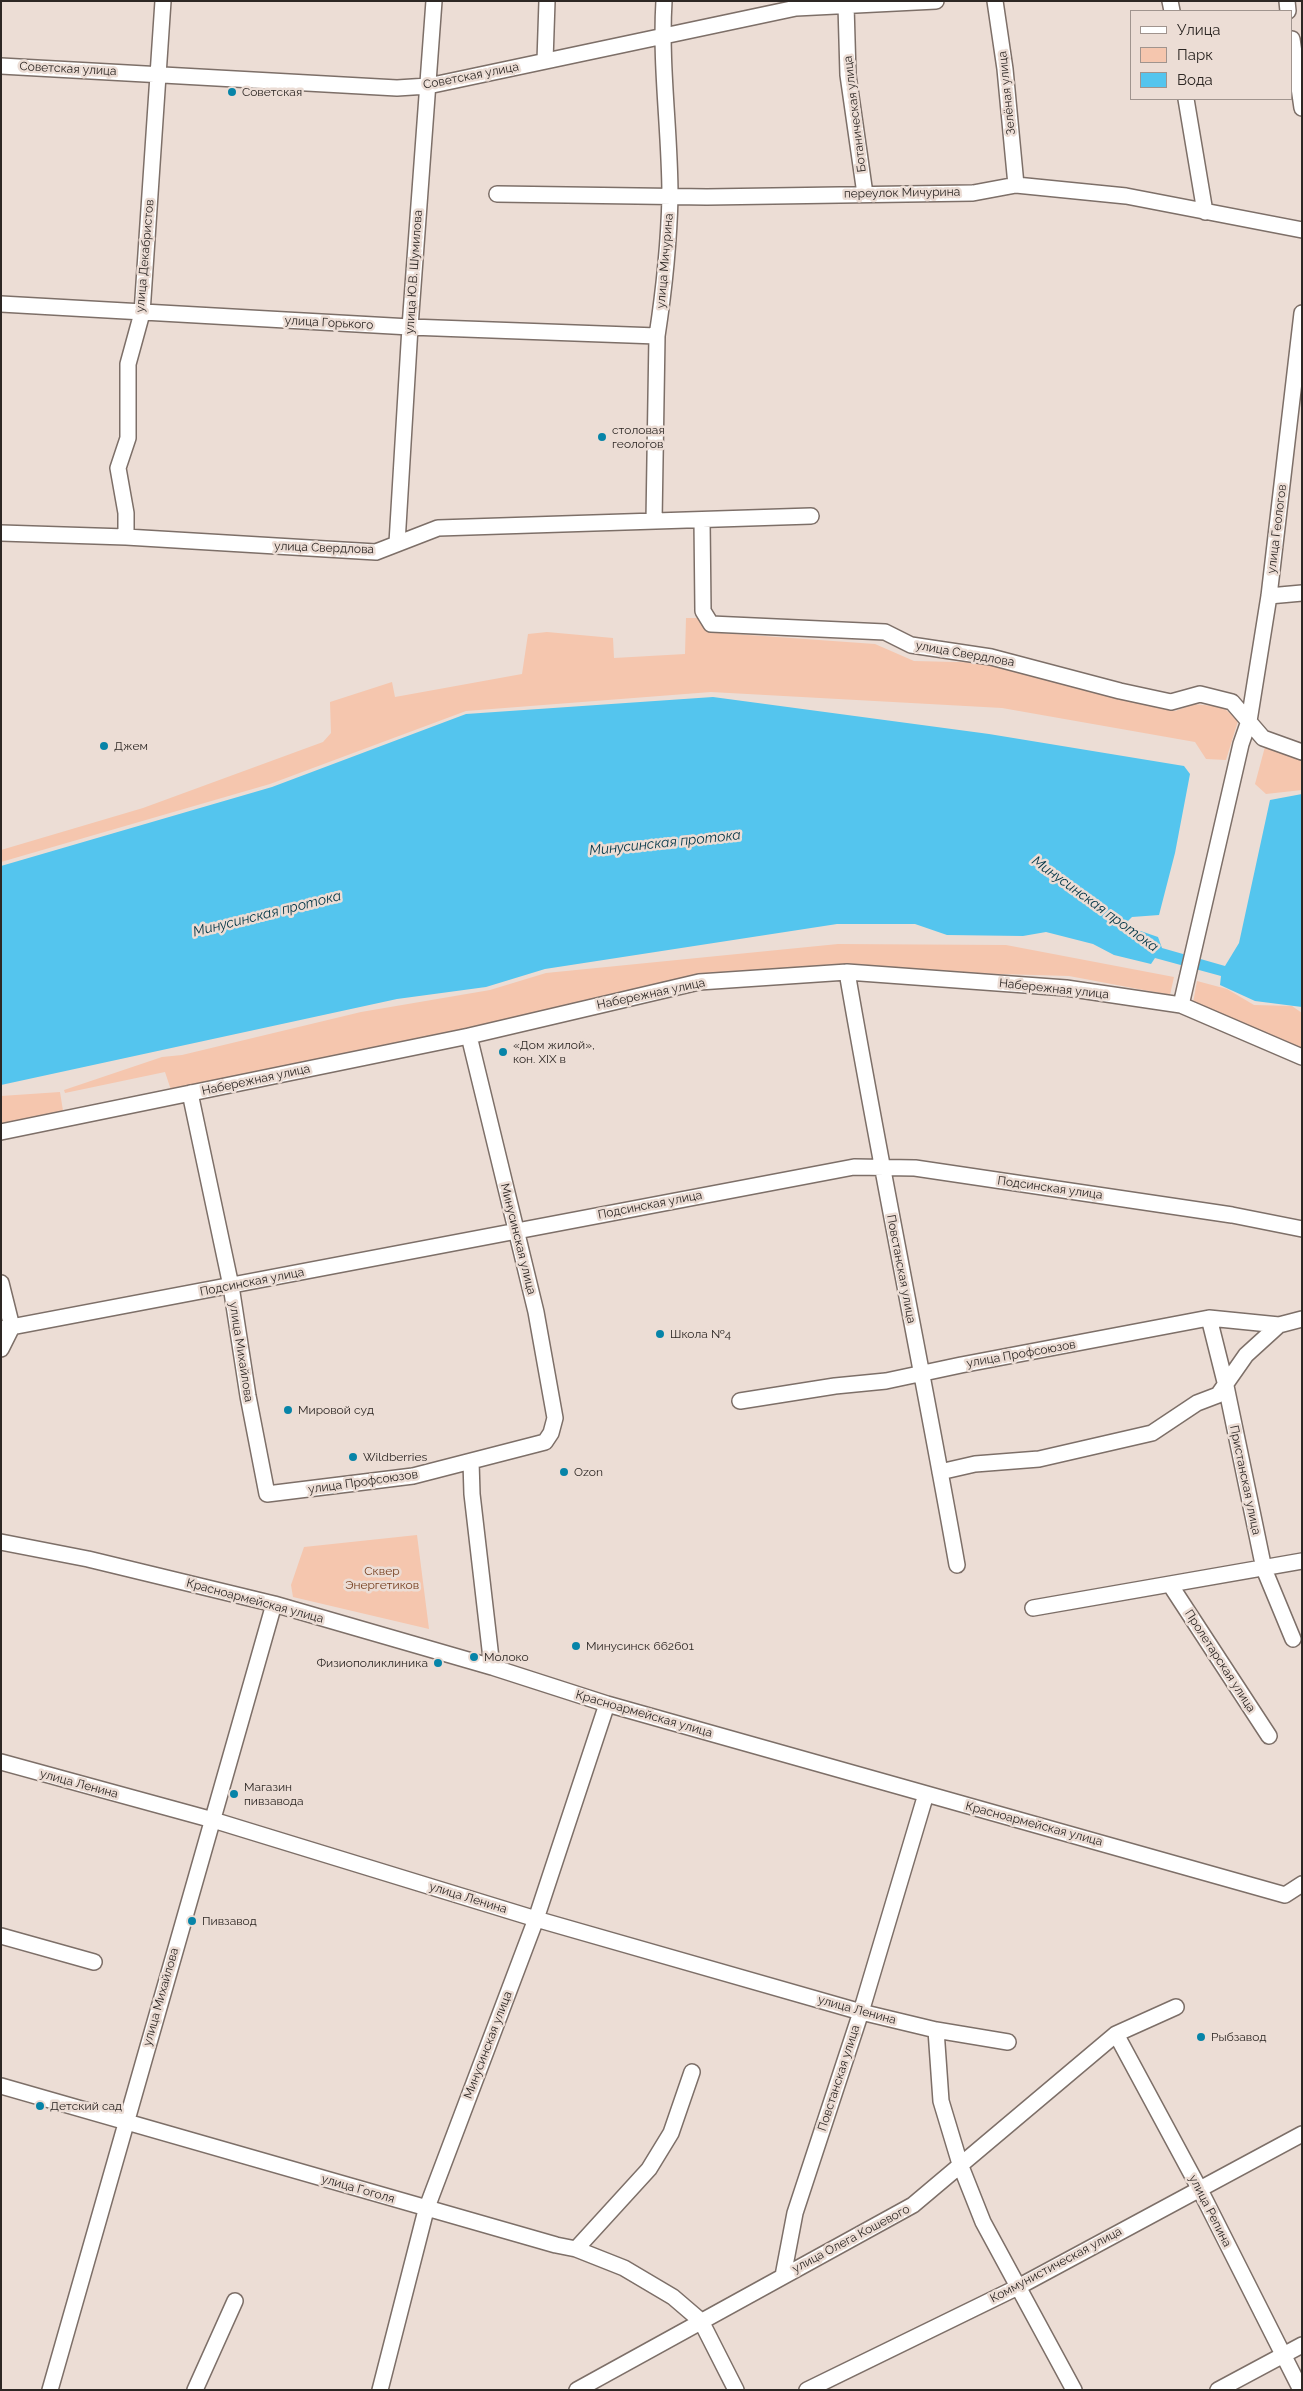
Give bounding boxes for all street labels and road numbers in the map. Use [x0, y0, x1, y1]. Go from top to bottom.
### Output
street label: Зелёная улица [995, 50, 1019, 136]
street label: Ботаническая улица [841, 55, 869, 173]
street label: Советская улица [19, 59, 117, 79]
street label: Советская улица [422, 60, 520, 92]
street label: переулок Мичурина [844, 185, 960, 201]
street label: улица Декабристов [133, 199, 157, 313]
street label: улица Ю.В. Шумилова [402, 209, 426, 335]
street label: улица Мичурина [654, 213, 676, 309]
street label: улица Горького [284, 313, 374, 333]
street label: улица Геологов [1264, 484, 1290, 574]
street label: улица Свердлова [274, 539, 374, 557]
street label: улица Свердлова [915, 638, 1015, 670]
street label: Набережная улица [596, 975, 706, 1013]
street label: Набережная улица [998, 976, 1110, 1002]
street label: Набережная улица [201, 1061, 311, 1099]
street label: Подсинская улица [997, 1173, 1103, 1203]
street label: Минусинская улица [497, 1182, 539, 1296]
street label: Подсинская улица [597, 1188, 703, 1222]
street label: Повстанская улица [883, 1213, 919, 1325]
street label: Подсинская улица [199, 1265, 305, 1299]
street label: улица Михайлова [226, 1301, 256, 1403]
street label: улица Профсоюзов [965, 1337, 1077, 1371]
street label: Пристанская улица [1226, 1424, 1264, 1536]
street label: улица Профсоюзов [307, 1467, 419, 1497]
street label: Красноармейская улица [185, 1576, 325, 1626]
street label: Пролетарская улица [1182, 1607, 1258, 1715]
street label: Красноармейская улица [574, 1688, 714, 1740]
street label: улица Ленина [38, 1767, 120, 1801]
street label: Красноармейская улица [964, 1799, 1104, 1849]
street label: улица Ленина [427, 1879, 509, 1917]
street label: улица Михайлова [140, 1946, 182, 2048]
street label: Минусинская улица [461, 1989, 515, 2101]
street label: улица Ленина [816, 1993, 898, 2027]
street label: Повстанская улица [815, 2023, 863, 2133]
street label: улица Гоголя [320, 2172, 396, 2206]
street label: улица Репина [1186, 2173, 1234, 2249]
street label: улица Олега Кошевого [790, 2202, 912, 2276]
street label: Коммунистическая улица [988, 2224, 1124, 2306]

